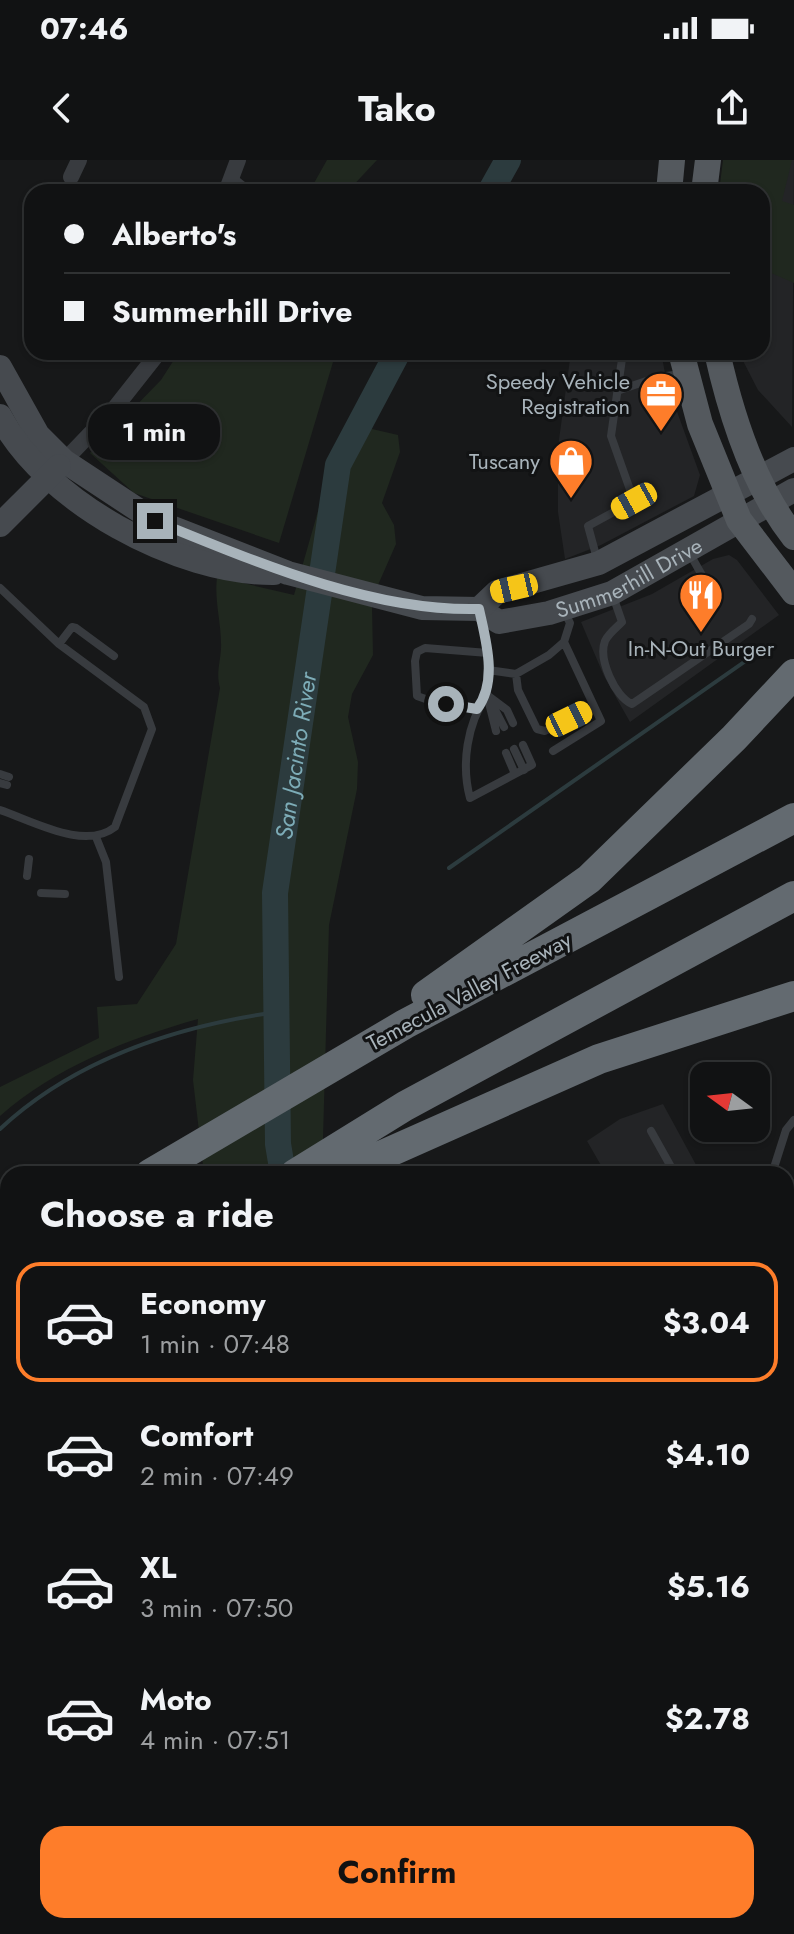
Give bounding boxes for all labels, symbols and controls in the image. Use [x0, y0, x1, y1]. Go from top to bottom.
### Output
text: 07:46 [40, 7, 129, 50]
text: Tako [358, 82, 436, 134]
icon: back [40, 86, 84, 130]
icon: share [710, 86, 754, 130]
text: Alberto's [112, 213, 236, 256]
text: Summerhill Drive [112, 290, 352, 333]
place label: Speedy Vehicle Registration [486, 365, 630, 422]
office icon: Speedy Vehicle Registration [637, 370, 685, 433]
callout: 1 min [89, 405, 221, 461]
text: 1 min [122, 413, 186, 451]
shop icon: Tuscany [547, 437, 595, 500]
place label: Tuscany [469, 445, 540, 477]
car [607, 479, 661, 523]
route end [137, 503, 173, 539]
street label: Summerhill Drive [551, 529, 708, 626]
car [488, 571, 540, 605]
restaurant icon: In-N-Out Burger [677, 571, 725, 634]
place label: In-N-Out Burger [628, 632, 775, 664]
water label: San Jacinto River [266, 668, 325, 842]
route start [428, 686, 464, 722]
car [542, 698, 596, 740]
street label: Temecula Valley Freeway [361, 923, 577, 1059]
north arrow [690, 1062, 770, 1142]
map controls [690, 1062, 770, 1142]
text: Choose a ride [40, 1188, 274, 1240]
text: Economy [140, 1282, 266, 1325]
icon: car [44, 1286, 116, 1358]
text: $3.04 [663, 1301, 750, 1344]
text: 1 min · 07:48 [140, 1325, 290, 1363]
text: Comfort [140, 1414, 253, 1457]
icon: car [44, 1418, 116, 1490]
text: $4.10 [666, 1433, 750, 1476]
text: 2 min · 07:49 [140, 1457, 294, 1495]
text: XL [140, 1546, 176, 1589]
icon: car [44, 1550, 116, 1622]
text: $5.16 [667, 1565, 750, 1608]
text: 3 min · 07:50 [140, 1589, 293, 1627]
text: Moto [140, 1678, 212, 1721]
icon: car [44, 1682, 116, 1754]
text: $2.78 [665, 1697, 750, 1740]
text: 4 min · 07:51 [140, 1721, 290, 1759]
button: Confirm [40, 1826, 754, 1918]

